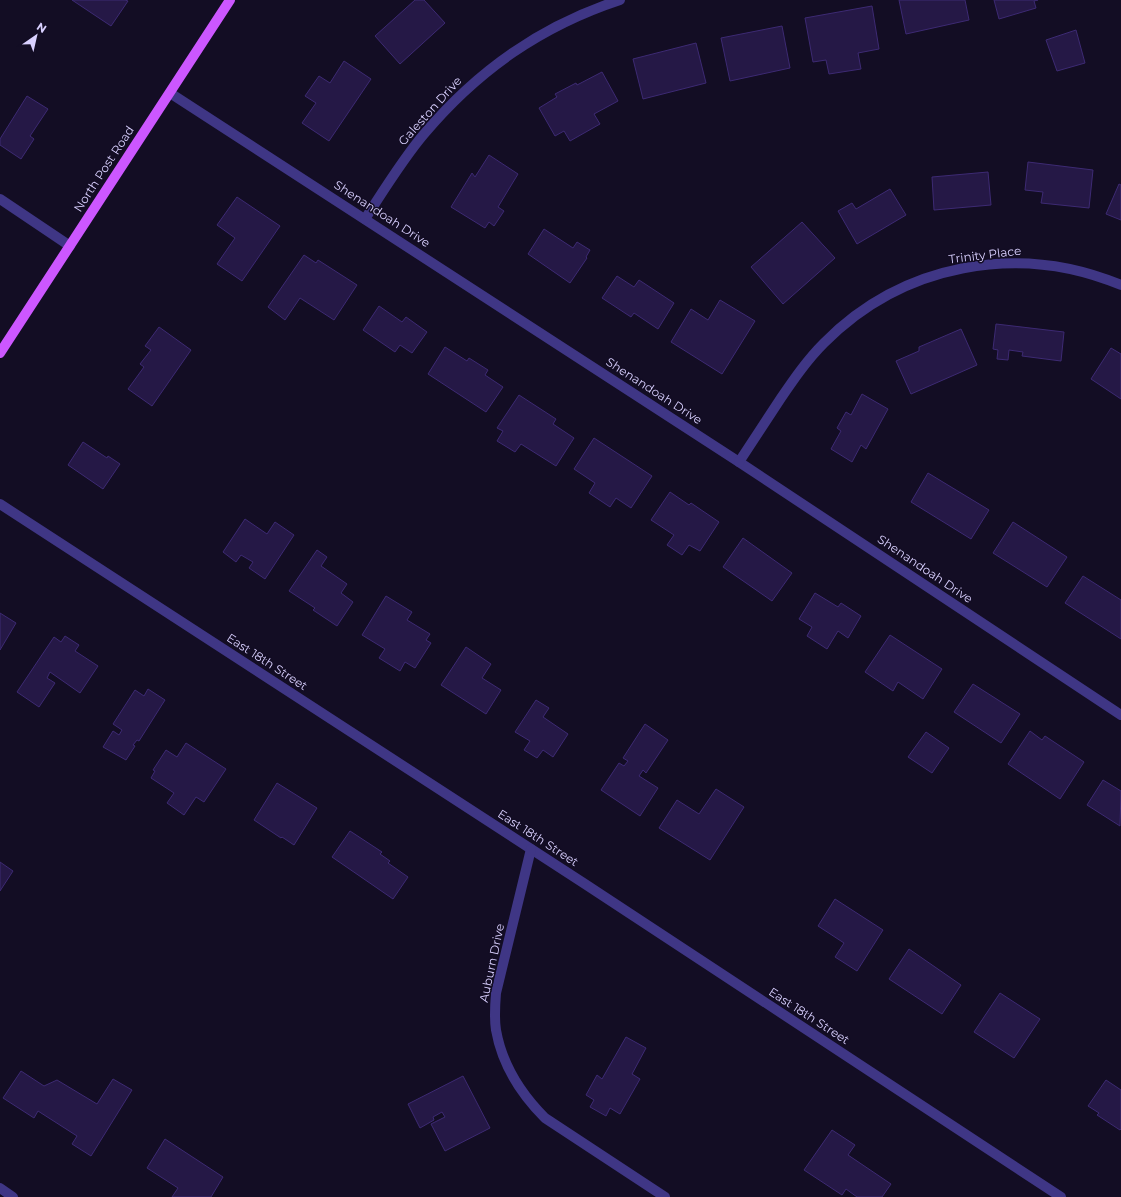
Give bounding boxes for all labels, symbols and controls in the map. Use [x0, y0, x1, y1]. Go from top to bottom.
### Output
north arrow [16, 16, 56, 56]
text: N [34, 19, 49, 36]
street label: Galeston Drive [395, 73, 464, 148]
street label: North Post Road [70, 123, 137, 215]
street label: Shenandoah Drive [331, 177, 433, 250]
street label: Trinity Place [948, 243, 1022, 266]
street label: Shenandoah Drive [603, 354, 705, 427]
street label: Shenandoah Drive [875, 531, 976, 606]
street label: East 18th Street [224, 630, 311, 693]
street label: East 18th Street [495, 806, 582, 869]
street label: Auburn Drive [476, 922, 507, 1004]
street label: East 18th Street [766, 984, 853, 1047]

